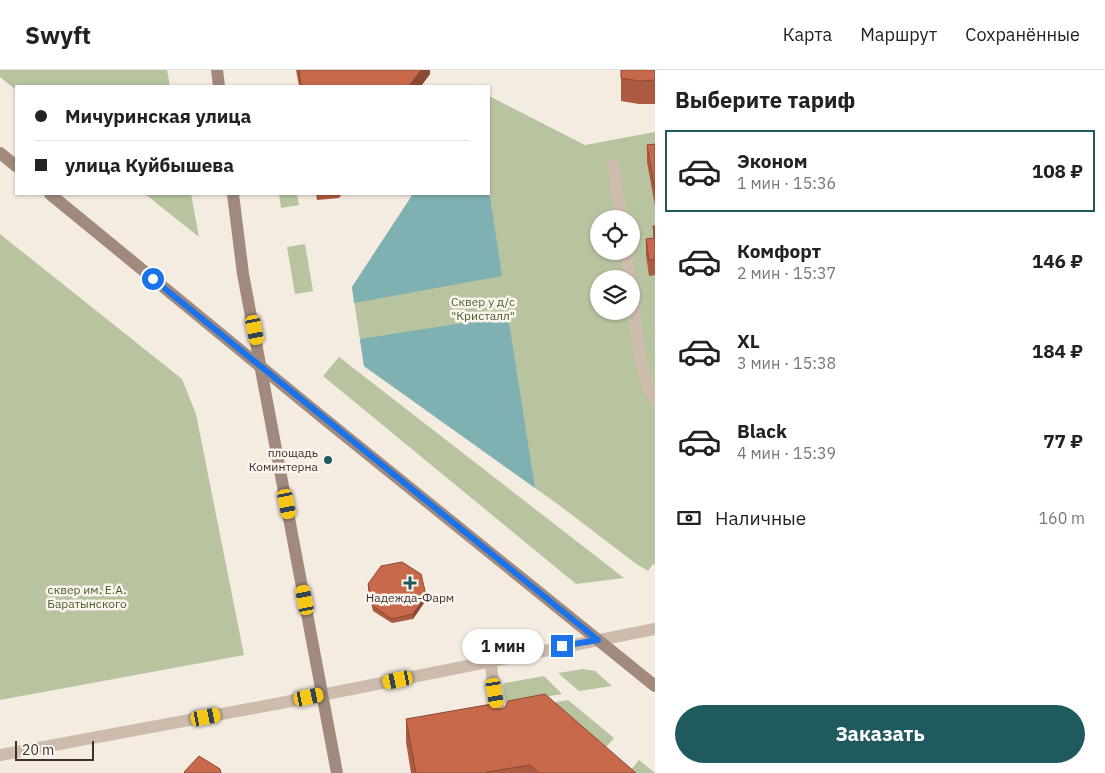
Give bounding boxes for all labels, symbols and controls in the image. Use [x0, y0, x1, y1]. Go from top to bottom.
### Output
text: Swyft [25, 19, 91, 51]
text: Карта [783, 23, 832, 46]
text: Маршрут [860, 23, 937, 46]
text: Сохранённые [965, 23, 1080, 46]
text: Выберите тариф [675, 85, 855, 114]
text: Мичуринская улица [65, 104, 251, 128]
icon: car [677, 149, 722, 194]
text: Эконом [737, 149, 808, 173]
text: улица Куйбышева [65, 153, 234, 177]
text: 108 ₽ [1032, 159, 1083, 183]
text: 1 мин · 15:36 [737, 173, 836, 193]
map controls [590, 210, 640, 320]
button: locate [590, 210, 640, 260]
icon: car [677, 239, 722, 284]
text: Комфорт [737, 239, 821, 263]
text: 146 ₽ [1032, 249, 1083, 273]
text: 2 мин · 15:37 [737, 263, 836, 283]
route start [142, 268, 164, 290]
button: layers [590, 270, 640, 320]
park label: Сквер у д/с "Кристалл" [451, 294, 515, 323]
car [244, 314, 265, 346]
icon: car [677, 329, 722, 374]
text: XL [737, 329, 760, 353]
text: 184 ₽ [1032, 339, 1083, 363]
text: 3 мин · 15:38 [737, 353, 836, 373]
icon: car [677, 419, 722, 464]
text: Black [737, 419, 787, 443]
text: 77 ₽ [1043, 429, 1083, 453]
text: 4 мин · 15:39 [737, 443, 836, 463]
place label: площадь Коминтерна [249, 445, 319, 474]
marker: площадь Коминтерна [322, 454, 334, 466]
car [276, 488, 297, 520]
icon: cash [675, 504, 703, 532]
text: Наличные [715, 506, 806, 530]
text: 160 m [1038, 508, 1085, 528]
marker: Надежда-Фарм [404, 577, 416, 589]
park label: сквер им. Е.А. Баратынского [47, 582, 127, 611]
car [294, 584, 315, 616]
place label: Надежда-Фарм [366, 590, 454, 605]
callout: 1 мин [462, 628, 544, 664]
route end [551, 635, 573, 657]
text: 1 мин [481, 636, 525, 656]
car [381, 670, 414, 690]
car [485, 677, 504, 709]
car [292, 687, 325, 707]
button: Заказать [675, 705, 1085, 763]
car [189, 707, 222, 727]
scale bar [15, 738, 94, 761]
text: 20 m [22, 741, 54, 759]

